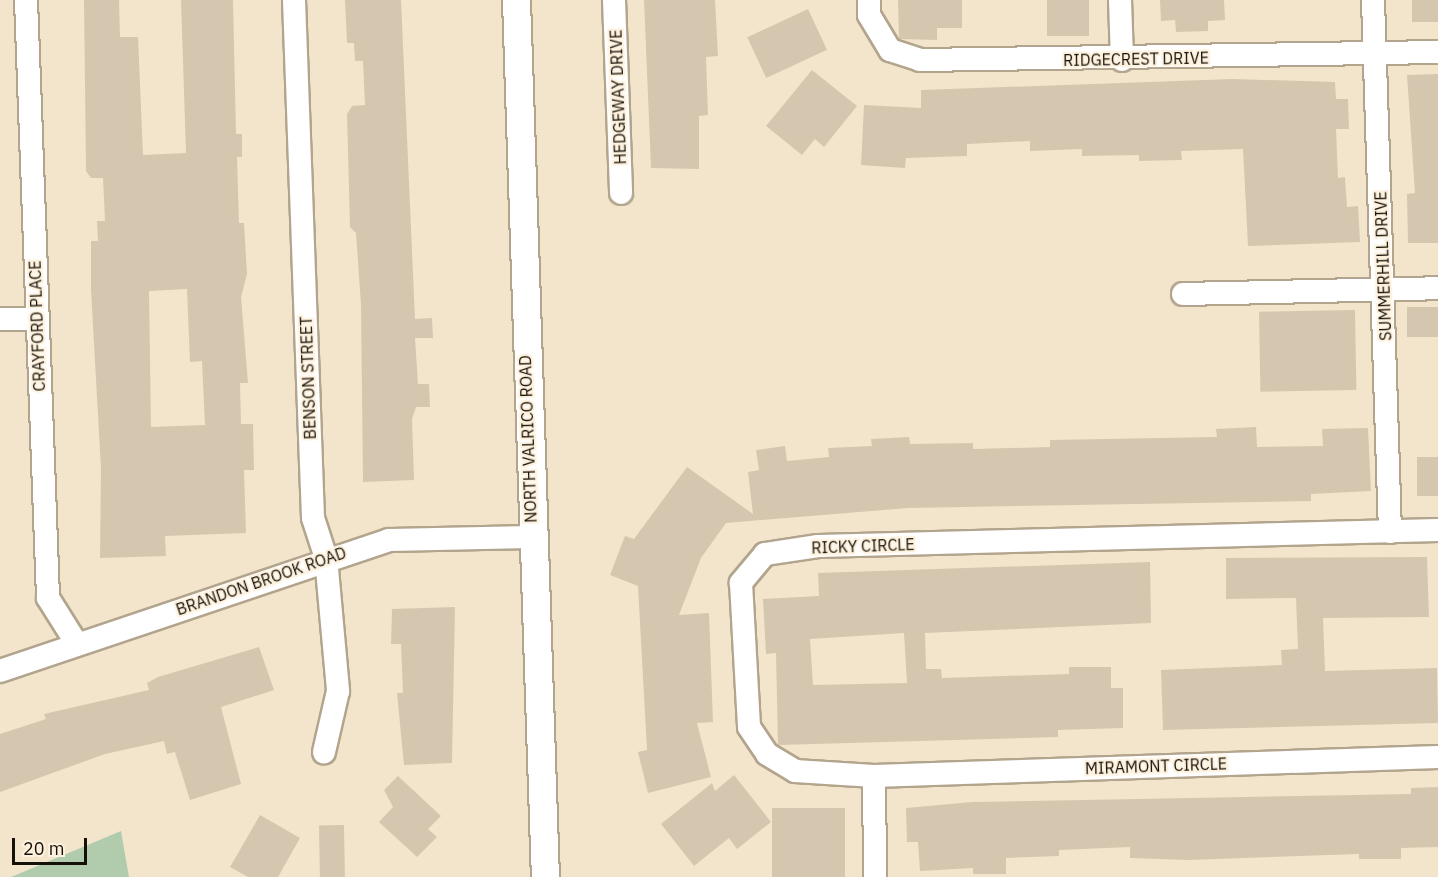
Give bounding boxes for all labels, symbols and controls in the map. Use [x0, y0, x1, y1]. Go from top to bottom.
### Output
street label: HEDGEWAY DRIVE [606, 29, 630, 165]
street label: RIDGECREST DRIVE [1063, 48, 1209, 70]
street label: SUMMERHILL DRIVE [1371, 191, 1395, 341]
street label: CRAYFORD PLACE [25, 260, 49, 392]
street label: BENSON STREET [296, 316, 320, 440]
street label: NORTH VALRICO ROAD [515, 355, 541, 523]
street label: RICKY CIRCLE [811, 535, 915, 557]
street label: BRANDON BROOK ROAD [173, 543, 349, 619]
street label: MIRAMONT CIRCLE [1085, 754, 1227, 778]
scale bar [15, 826, 90, 864]
text: 20 m [23, 837, 65, 860]

